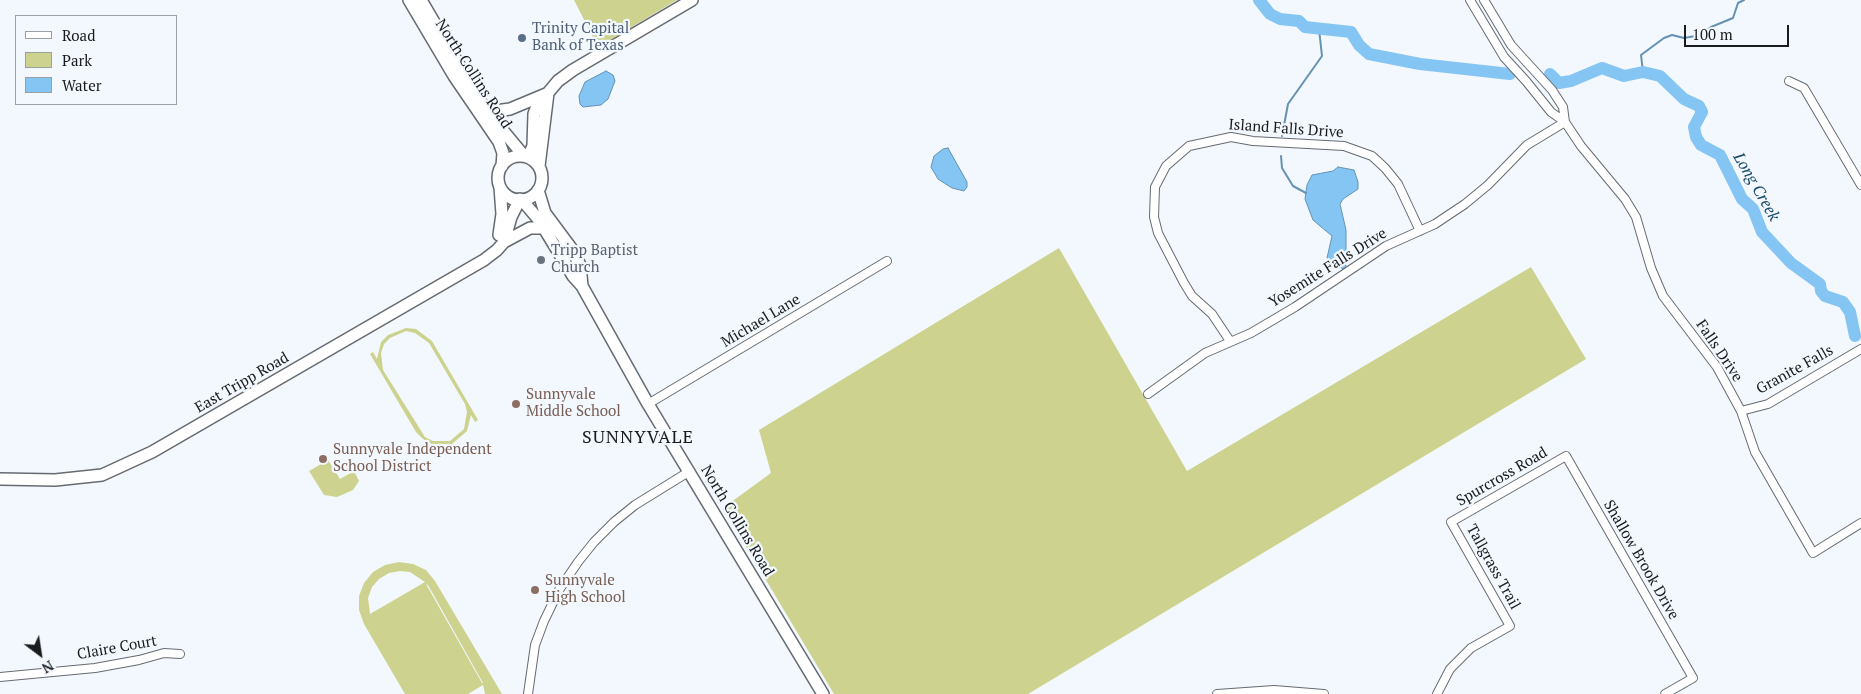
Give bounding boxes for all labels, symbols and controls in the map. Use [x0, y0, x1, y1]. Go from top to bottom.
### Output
legend [15, 15, 178, 105]
scale bar [1686, 15, 1791, 47]
street label: North Collins Road [431, 16, 515, 132]
place label: Trinity Capital Bank of Texas [532, 20, 629, 55]
text: 100 m [1692, 24, 1733, 44]
text: Road [62, 25, 95, 45]
marker: Trinity Capital Bank of Texas [516, 32, 528, 44]
text: Park [62, 50, 92, 70]
text: Water [62, 75, 101, 95]
street label: Island Falls Drive [1228, 116, 1344, 142]
water label: Long Creek [1729, 149, 1783, 225]
street label: Yosemite Falls Drive [1266, 224, 1390, 312]
place label: Tripp Baptist Church [551, 242, 638, 277]
marker: Tripp Baptist Church [535, 254, 547, 266]
street label: Michael Lane [718, 290, 804, 352]
street label: Falls Drive [1692, 317, 1746, 385]
street label: Granite Falls [1753, 342, 1837, 398]
street label: East Tripp Road [192, 349, 292, 417]
place label: Sunnyvale Middle School [526, 386, 621, 421]
marker: Sunnyvale Middle School [510, 398, 522, 410]
district label: SUNNYVALE [581, 427, 695, 449]
place label: Sunnyvale Independent School District [333, 441, 492, 476]
street label: Spurcross Road [1453, 444, 1551, 510]
marker: Sunnyvale Independent School District [317, 453, 329, 465]
street label: North Collins Road [697, 462, 777, 580]
street label: Shallow Brook Drive [1599, 497, 1683, 623]
street label: Tallgrass Trail [1462, 521, 1524, 613]
place label: Sunnyvale High School [545, 572, 626, 607]
marker: Sunnyvale High School [529, 584, 541, 596]
north arrow [15, 629, 65, 679]
street label: Claire Court [76, 632, 158, 664]
text: N [39, 656, 57, 678]

